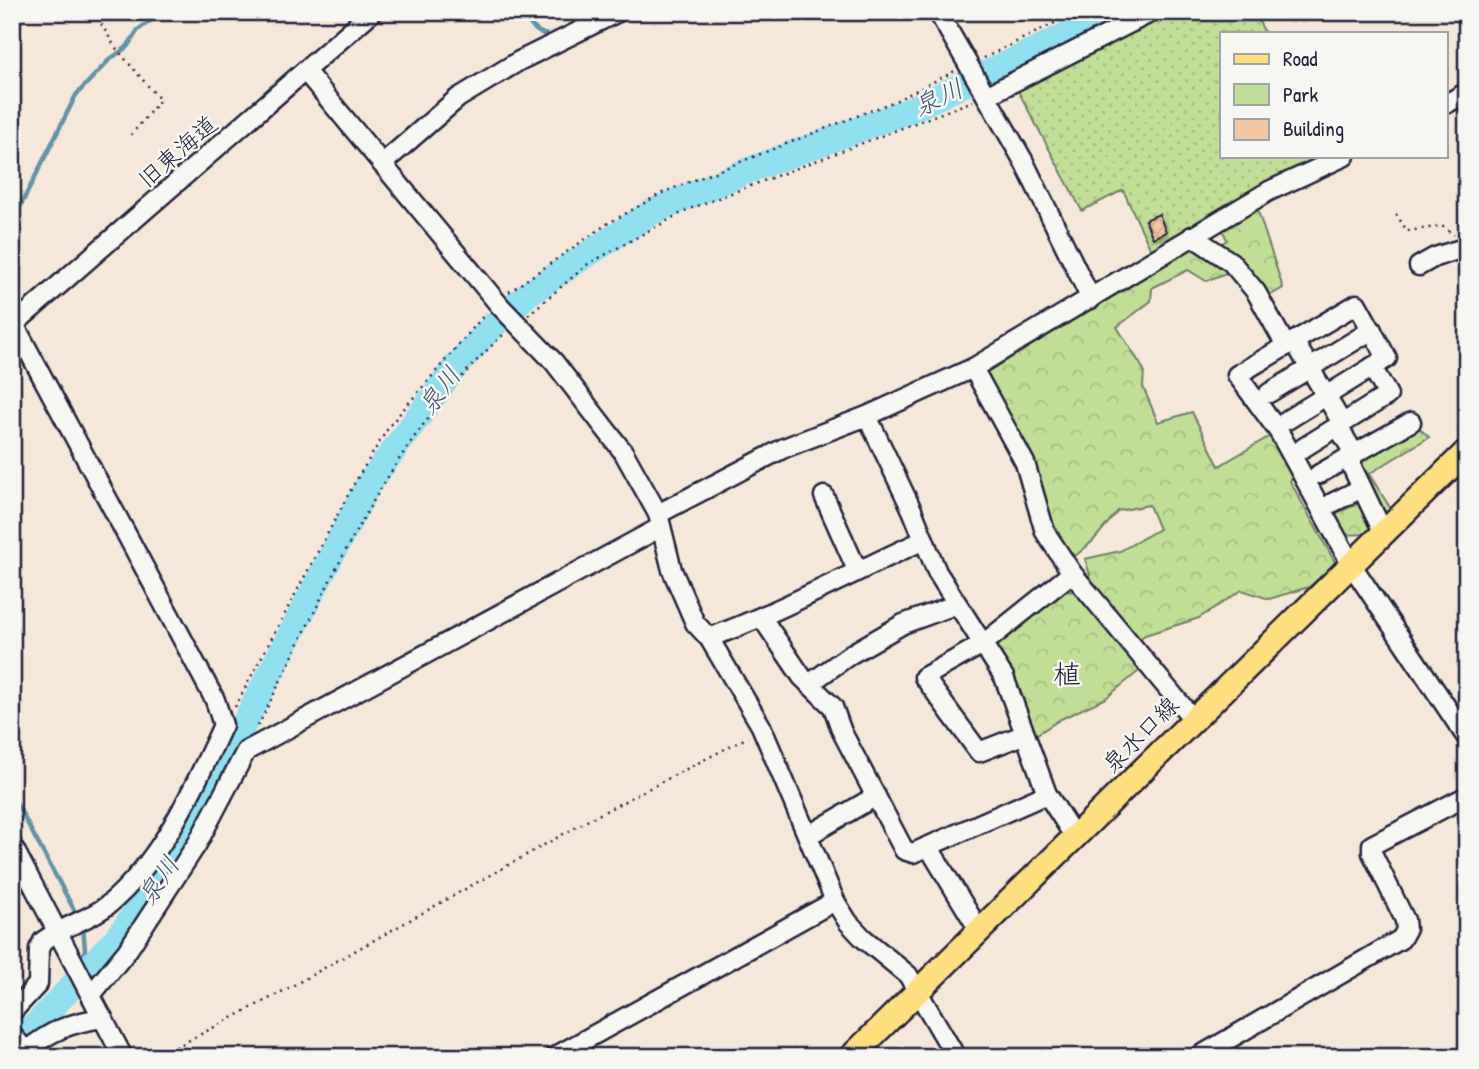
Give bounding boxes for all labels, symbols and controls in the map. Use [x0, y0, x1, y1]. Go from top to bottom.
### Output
legend [1220, 32, 1448, 158]
text: Road [1283, 44, 1317, 73]
water label: 泉川 [907, 70, 969, 124]
text: Park [1283, 80, 1318, 109]
street label: 旧東海道 [130, 107, 224, 195]
text: Building [1283, 114, 1344, 143]
water label: 泉川 [409, 359, 469, 421]
district label: 植 [1053, 655, 1081, 693]
street label: 泉水口線 [1095, 689, 1185, 779]
water label: 泉川 [129, 849, 187, 911]

